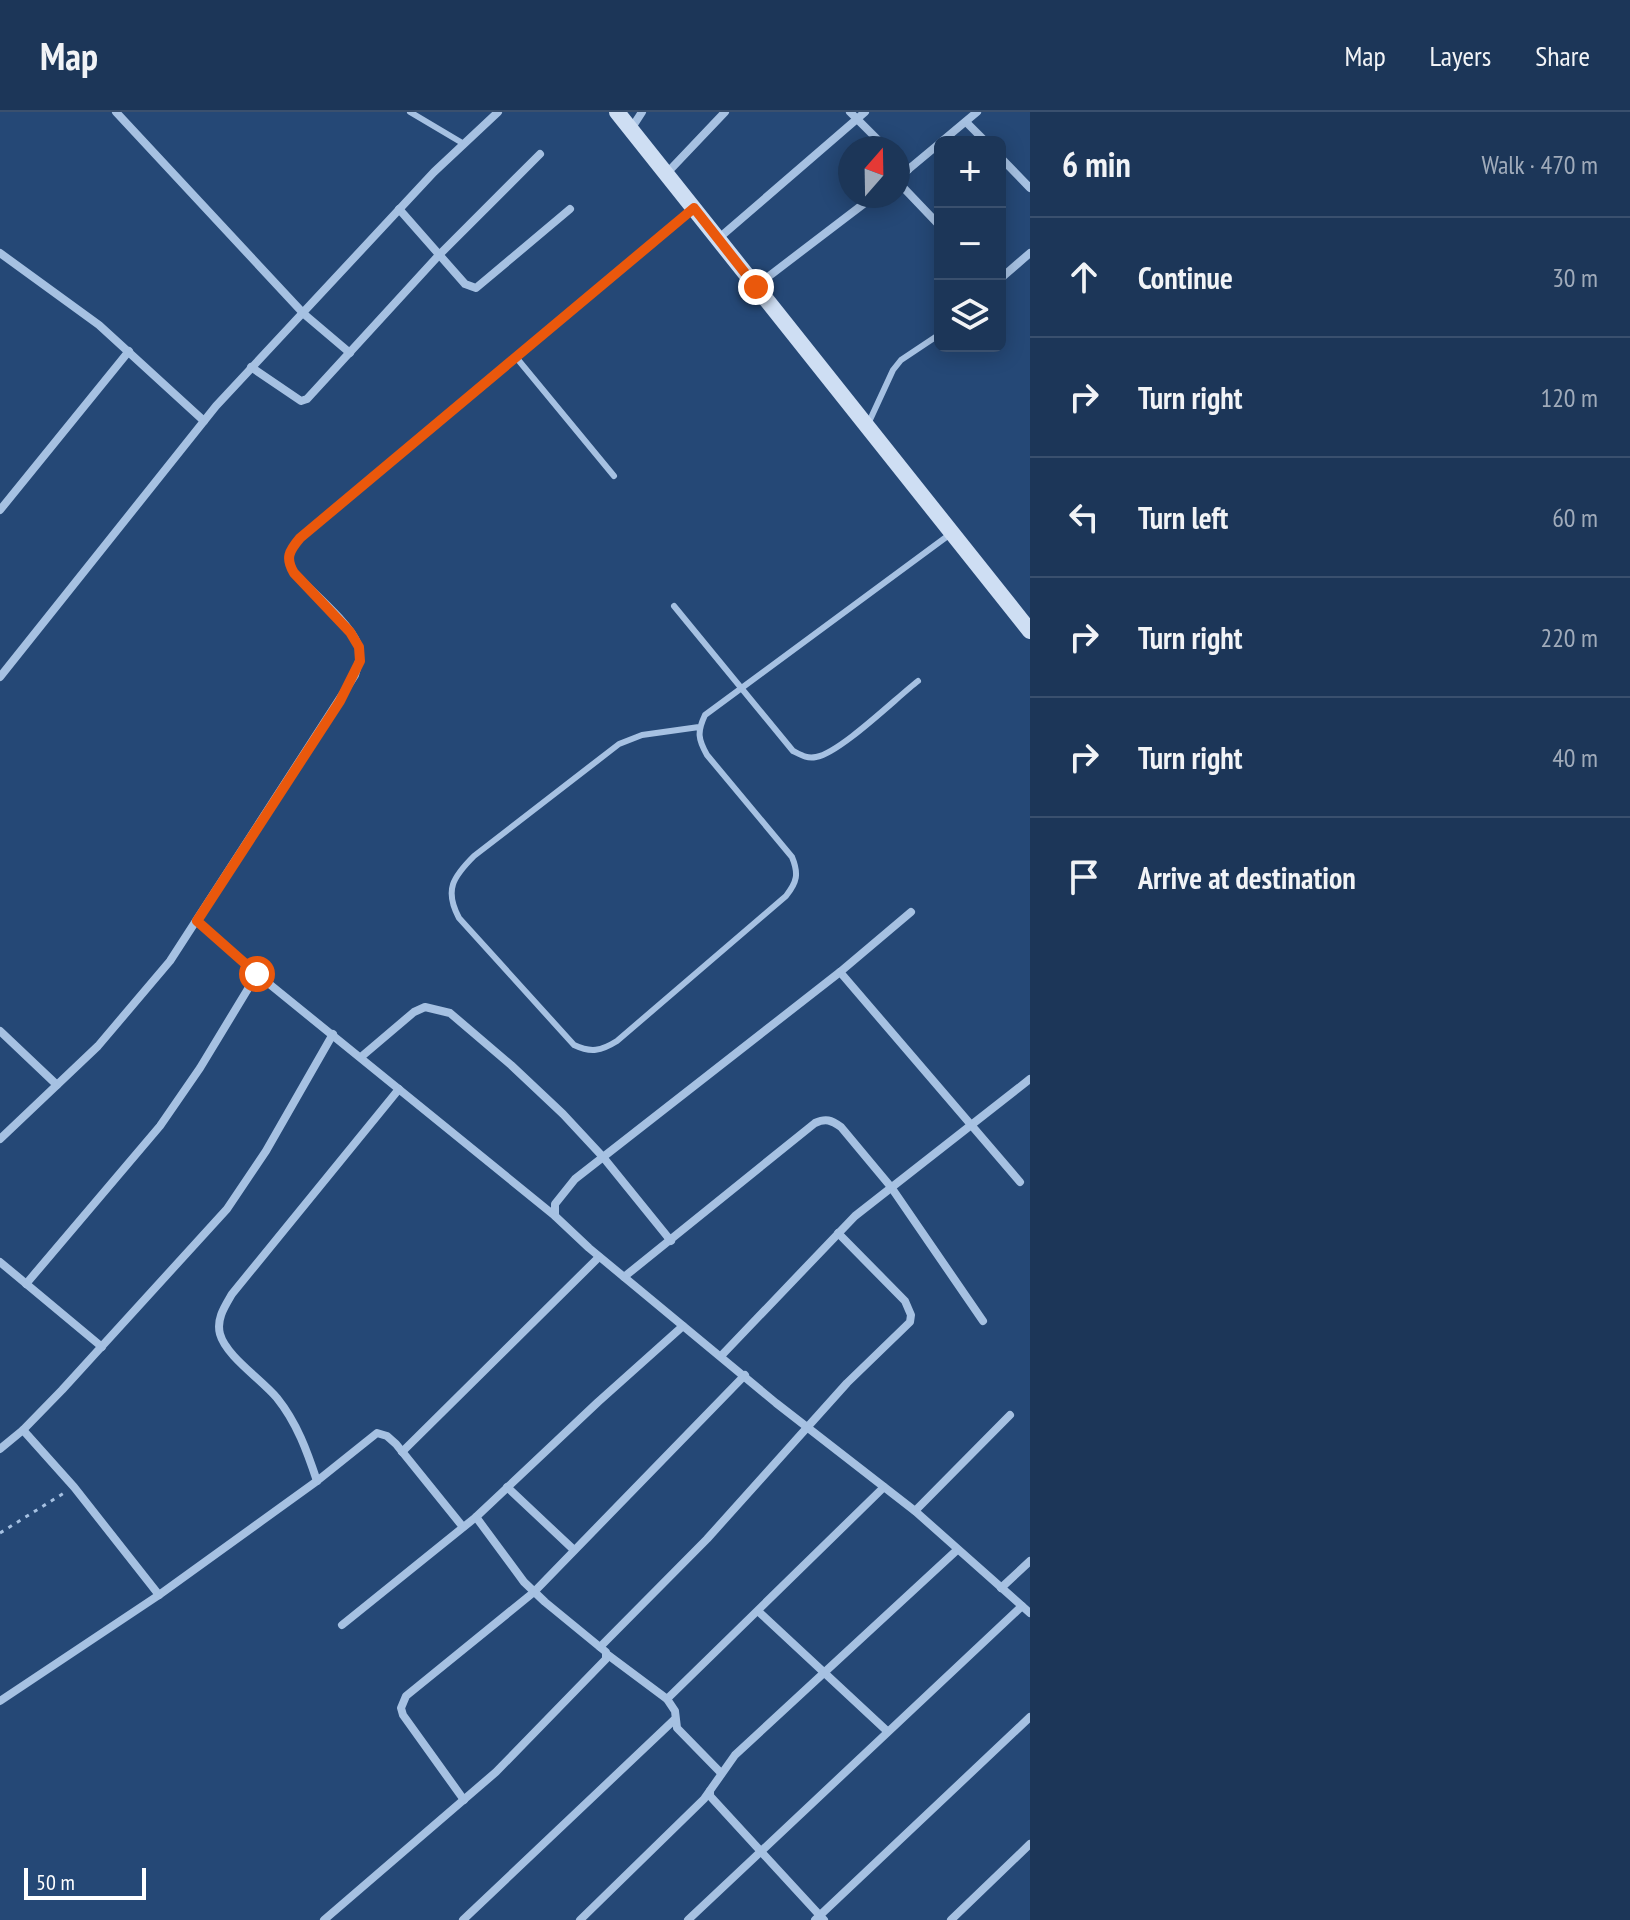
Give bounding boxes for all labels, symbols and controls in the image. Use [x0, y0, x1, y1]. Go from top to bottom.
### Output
text: Map [40, 31, 98, 80]
text: Map [1344, 37, 1386, 74]
text: Layers [1430, 37, 1491, 74]
text: Share [1535, 37, 1590, 74]
north arrow [838, 136, 910, 208]
map controls [934, 136, 1006, 352]
button: + [934, 136, 1006, 208]
text: 6 min [1062, 142, 1131, 186]
text: Walk · 470 m [1481, 148, 1598, 181]
button: − [934, 208, 1006, 280]
icon: ahead [1062, 255, 1106, 299]
text: Continue [1138, 258, 1233, 297]
text: 30 m [1552, 261, 1598, 294]
route end [738, 269, 774, 305]
button: layers [934, 280, 1006, 352]
icon: right [1062, 375, 1106, 419]
text: Turn right [1138, 378, 1242, 417]
text: 120 m [1540, 381, 1598, 414]
icon: left [1062, 495, 1106, 539]
text: Turn left [1138, 498, 1228, 537]
text: 60 m [1552, 501, 1598, 534]
icon: right [1062, 615, 1106, 659]
text: Turn right [1138, 618, 1242, 657]
text: 220 m [1540, 621, 1598, 654]
icon: right [1062, 735, 1106, 779]
text: Turn right [1138, 738, 1242, 777]
text: 40 m [1552, 741, 1598, 774]
icon: arrive [1062, 855, 1106, 899]
text: Arrive at destination [1138, 858, 1356, 897]
route start [239, 956, 275, 992]
scale bar [24, 1864, 146, 1900]
text: 50 m [36, 1868, 75, 1896]

